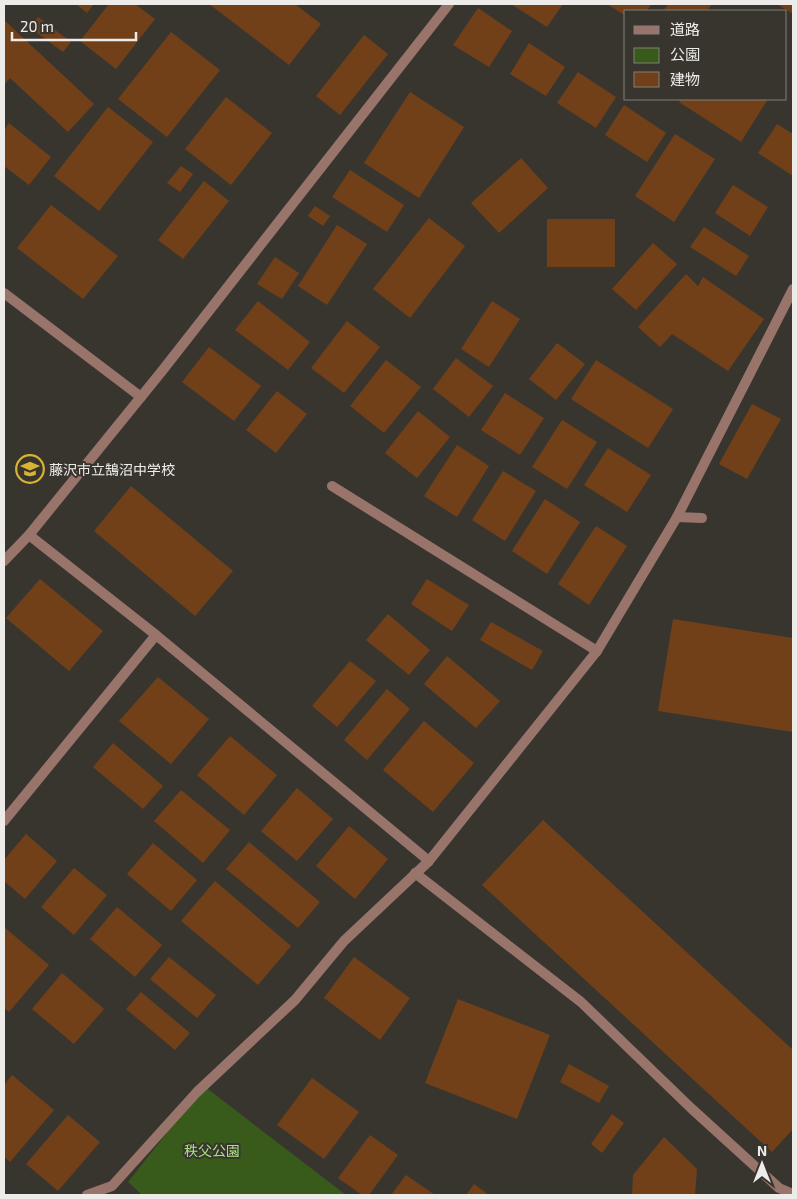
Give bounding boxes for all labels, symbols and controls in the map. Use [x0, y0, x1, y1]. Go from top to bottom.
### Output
scale bar [12, 10, 136, 42]
legend [624, 10, 787, 100]
text: 20 m [20, 17, 54, 35]
text: 道路 [670, 20, 700, 38]
text: 公園 [670, 45, 700, 63]
text: 建物 [670, 70, 700, 88]
school or university icon: 藤沢市立鵠沼中学校 [15, 454, 45, 484]
place label: 藤沢市立鵠沼中学校 [49, 461, 175, 478]
north arrow [737, 1139, 787, 1189]
park label: 秩父公園 [184, 1142, 240, 1159]
text: N [757, 1142, 767, 1159]

